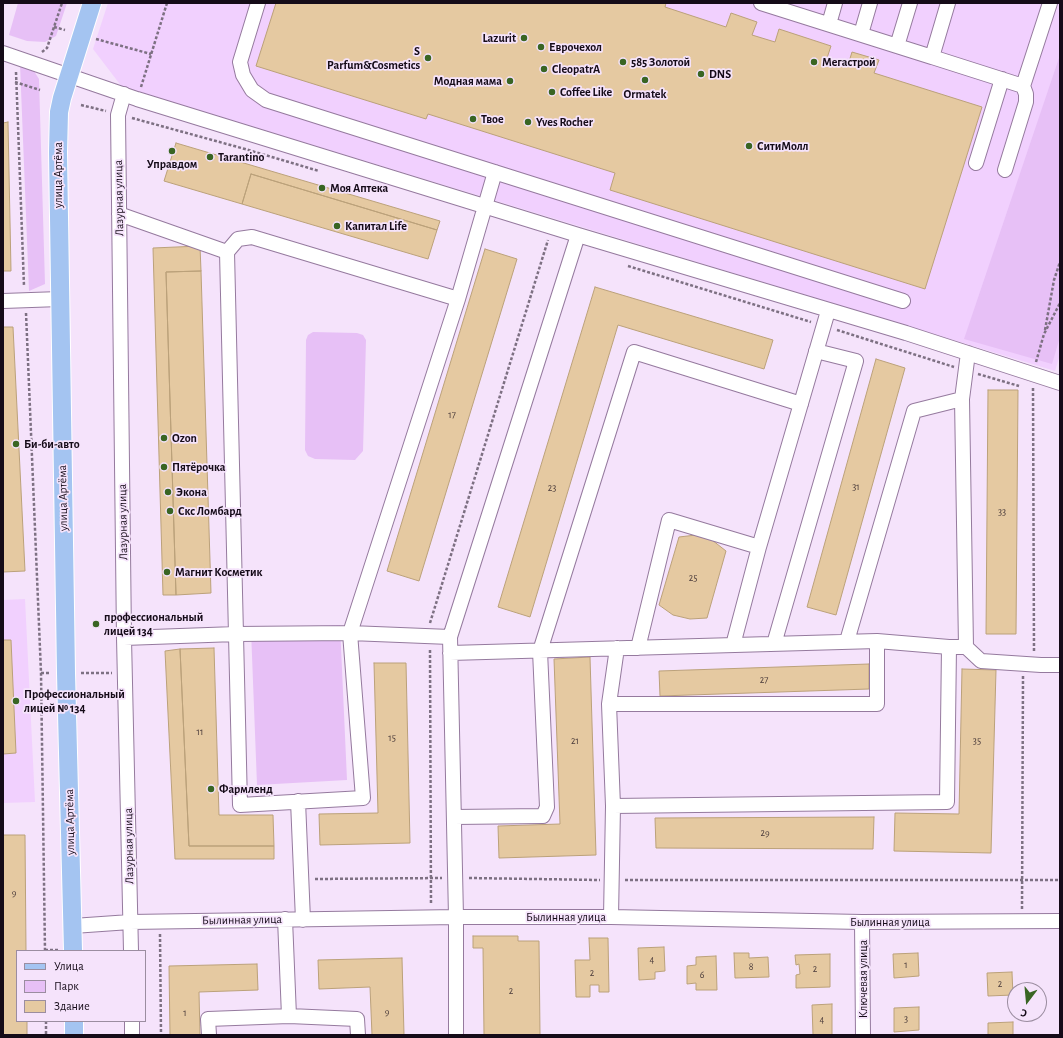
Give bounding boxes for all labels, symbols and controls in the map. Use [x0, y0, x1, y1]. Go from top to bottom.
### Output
place label: Lazurit [482, 31, 516, 45]
marker: Lazurit [519, 33, 529, 43]
place label: Еврочехол [549, 40, 602, 54]
marker: Еврочехол [536, 42, 546, 52]
place label: S Parfum&Cosmetics [327, 44, 420, 72]
marker: S Parfum&Cosmetics [423, 53, 433, 63]
place label: 585 Золотой [631, 55, 690, 69]
place label: Мегастрой [822, 55, 876, 69]
marker: 585 Золотой [618, 57, 628, 67]
marker: Мегастрой [809, 57, 819, 67]
place label: CleopatrA [552, 62, 600, 76]
marker: CleopatrA [539, 64, 549, 74]
place label: DNS [709, 67, 731, 81]
marker: DNS [696, 69, 706, 79]
place label: Модная мама [434, 74, 502, 88]
marker: Ormatek [640, 75, 650, 85]
marker: Модная мама [505, 76, 515, 86]
place label: Coffee Like [560, 85, 612, 99]
marker: Coffee Like [547, 87, 557, 97]
place label: Ormatek [624, 87, 666, 101]
place label: Твое [481, 112, 504, 126]
marker: Твое [468, 114, 478, 124]
place label: Yves Rocher [536, 115, 593, 129]
marker: Yves Rocher [523, 117, 533, 127]
place label: СитиМолл [757, 139, 809, 153]
marker: СитиМолл [744, 141, 754, 151]
street label: улица Артёма [51, 142, 65, 208]
marker: Управдом [167, 146, 177, 156]
place label: Tarantino [218, 150, 265, 164]
marker: Tarantino [205, 152, 215, 162]
place label: Управдом [147, 157, 197, 171]
street label: Лазурная улица [111, 160, 127, 236]
place label: Моя Аптека [330, 181, 388, 195]
marker: Моя Аптека [317, 183, 327, 193]
place label: Капитал Life [345, 219, 407, 233]
marker: Капитал Life [332, 221, 342, 231]
house number: 17 [448, 409, 456, 421]
place label: Ozon [172, 431, 197, 445]
marker: Ozon [159, 433, 169, 443]
place label: Би-би-авто [24, 437, 80, 451]
marker: Би-би-авто [11, 439, 21, 449]
place label: Пятёрочка [172, 460, 225, 474]
marker: Пятёрочка [159, 462, 169, 472]
street label: улица Артёма [55, 465, 71, 531]
house number: 31 [852, 481, 860, 493]
house number: 23 [548, 482, 556, 494]
street label: Лазурная улица [115, 484, 131, 560]
place label: Экона [176, 485, 207, 499]
marker: Экона [163, 487, 173, 497]
place label: Скс Ломбард [178, 504, 242, 518]
marker: Скс Ломбард [165, 506, 175, 516]
house number: 33 [998, 506, 1006, 518]
place label: Магнит Косметик [175, 565, 262, 579]
marker: Магнит Косметик [162, 567, 172, 577]
house number: 25 [689, 572, 697, 584]
place label: профессиональный лицей 134 [104, 610, 203, 638]
marker: профессиональный лицей 134 [91, 619, 101, 629]
house number: 27 [760, 674, 768, 686]
place label: Профессиональный лицей № 134 [24, 687, 125, 715]
marker: Профессиональный лицей № 134 [11, 696, 21, 706]
house number: 11 [197, 726, 203, 738]
house number: 15 [388, 732, 396, 744]
house number: 21 [571, 735, 579, 747]
house number: 35 [973, 735, 981, 747]
place label: Фармленд [219, 782, 273, 796]
marker: Фармленд [206, 784, 216, 794]
street label: улица Артёма [62, 789, 78, 855]
street label: Лазурная улица [121, 808, 137, 884]
house number: 29 [760, 827, 770, 839]
house number: 9 [12, 887, 16, 899]
street label: Былинная улица [526, 910, 606, 924]
street label: Былинная улица [202, 912, 282, 928]
street label: Былинная улица [850, 915, 930, 929]
street label: Ключевая улица [856, 940, 870, 1018]
legend [16, 950, 146, 1022]
house number: 4 [650, 954, 654, 966]
house number: 1 [904, 959, 908, 971]
text: Улица [54, 960, 84, 972]
house number: 8 [749, 961, 753, 973]
house number: 2 [813, 963, 817, 975]
house number: 2 [590, 967, 594, 979]
house number: 6 [700, 969, 704, 981]
house number: 2 [998, 978, 1002, 990]
text: Парк [54, 980, 79, 992]
north arrow [1007, 982, 1047, 1022]
house number: 2 [509, 985, 513, 997]
text: Здание [54, 1000, 90, 1012]
house number: 9 [385, 1006, 389, 1018]
house number: 1 [183, 1007, 187, 1019]
text: С [1019, 1007, 1028, 1019]
house number: 3 [904, 1013, 908, 1025]
house number: 4 [820, 1014, 824, 1026]

